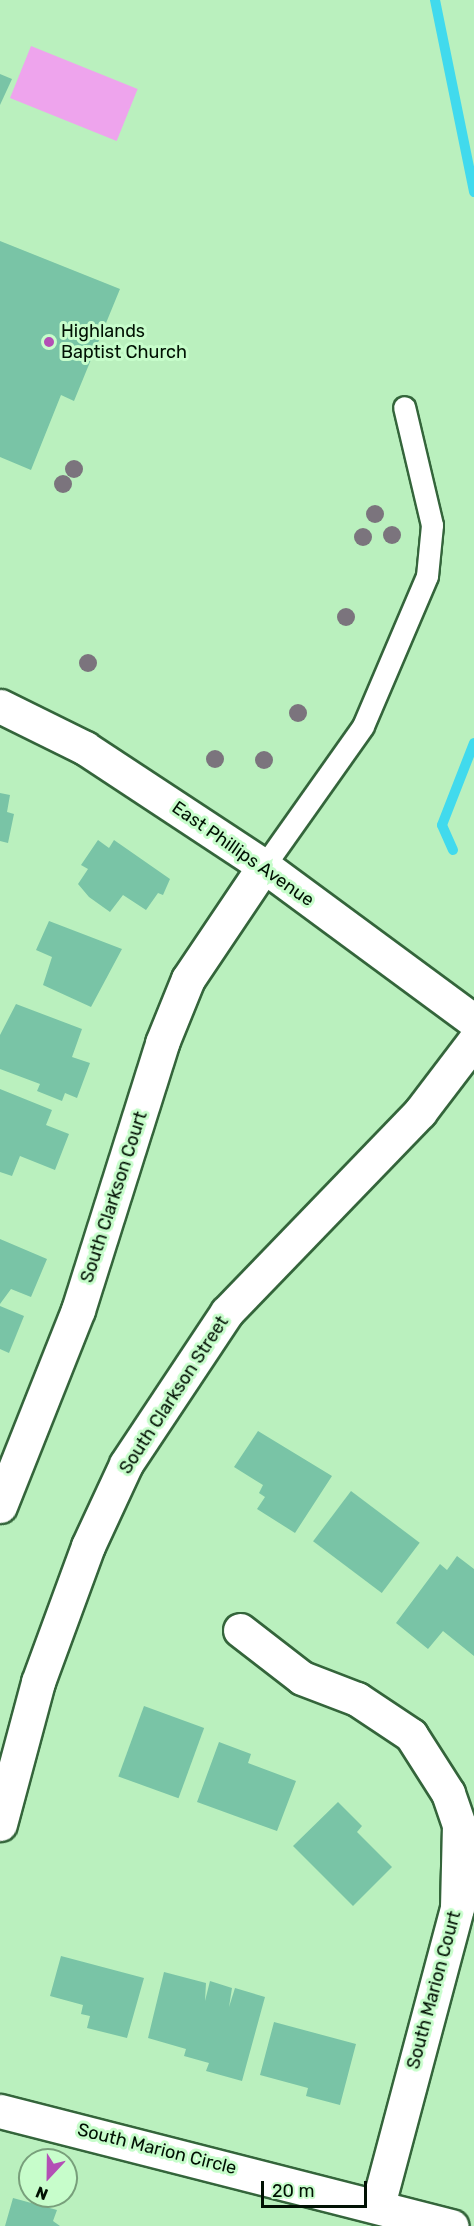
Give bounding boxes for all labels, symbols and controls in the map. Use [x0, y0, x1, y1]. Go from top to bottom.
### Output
place label: Highlands Baptist Church [61, 321, 187, 364]
marker: Highlands Baptist Church [42, 335, 56, 349]
street label: East Phillips Avenue [168, 797, 318, 911]
street label: South Clarkson Court [76, 1109, 152, 1285]
street label: South Clarkson Street [115, 1312, 233, 1478]
street label: South Marion Court [402, 1909, 466, 2071]
street label: South Marion Circle [75, 2119, 239, 2179]
north arrow [18, 2148, 78, 2208]
scale bar [264, 2169, 370, 2207]
text: 20 m [272, 2180, 314, 2202]
text: N [33, 2182, 51, 2204]

